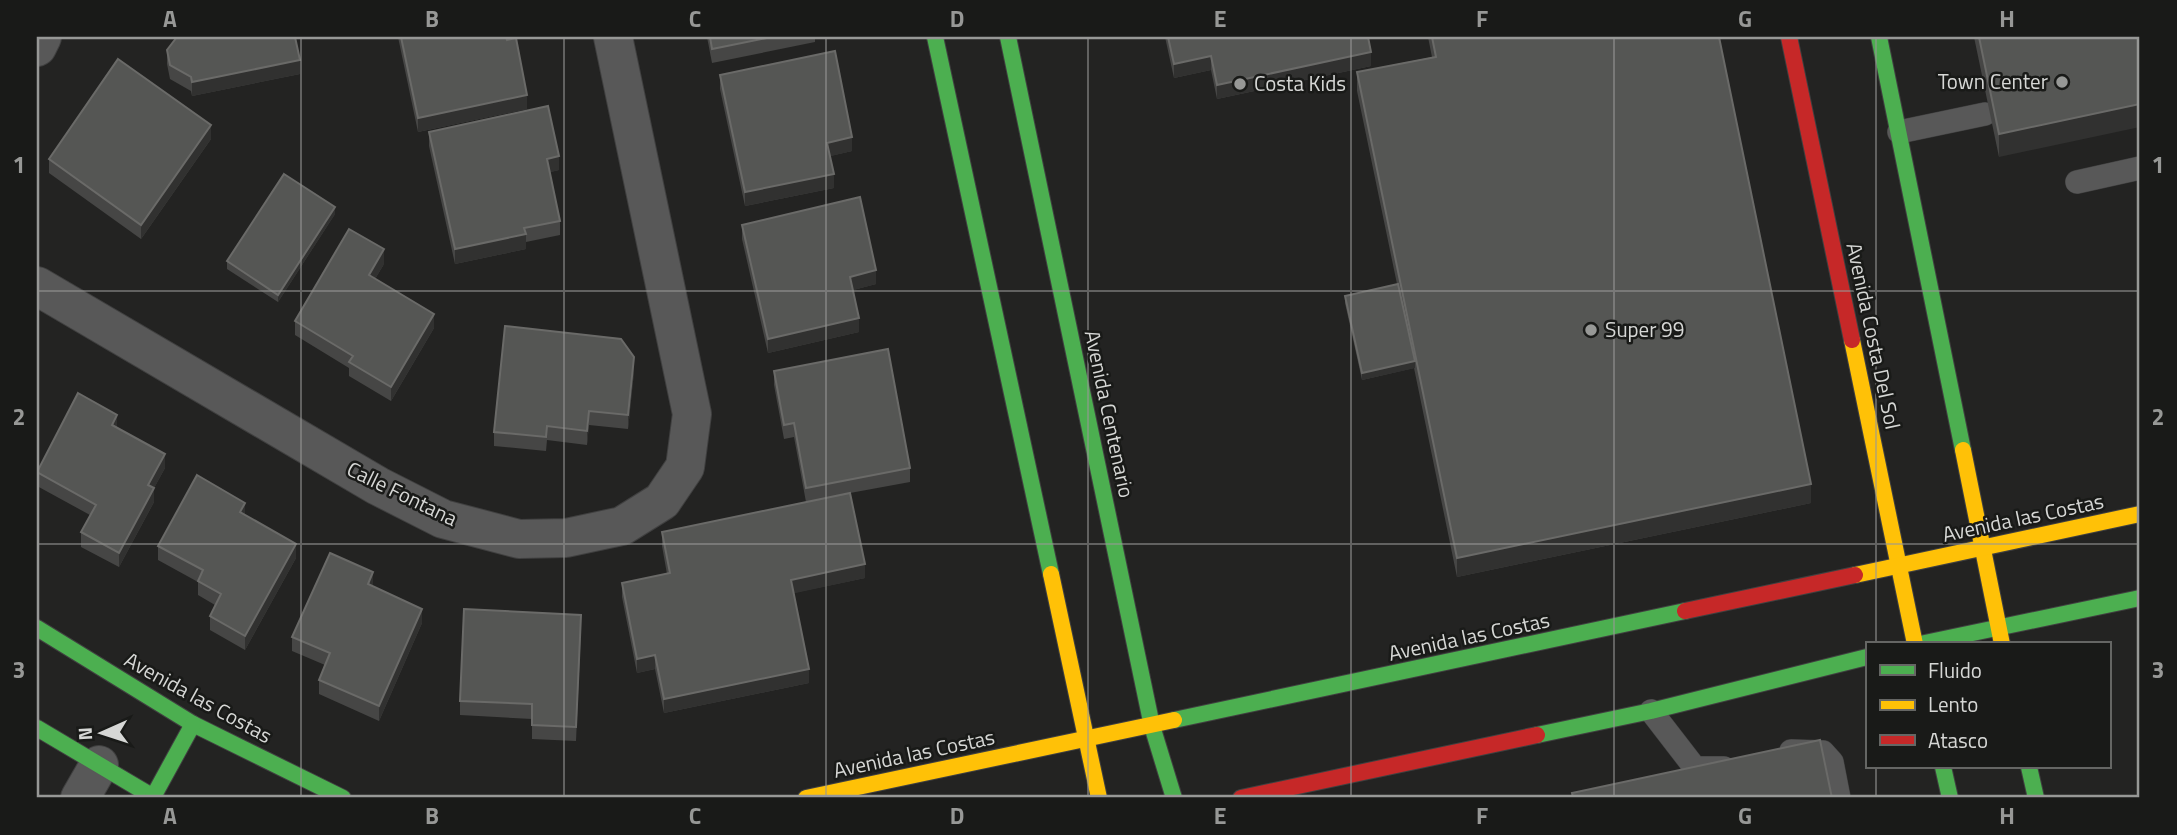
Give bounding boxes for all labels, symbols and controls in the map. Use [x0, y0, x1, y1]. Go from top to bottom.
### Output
text: A [163, 1, 177, 36]
text: B [425, 1, 439, 36]
text: C [689, 1, 701, 36]
text: D [950, 1, 964, 36]
text: E [1214, 1, 1226, 36]
text: F [1476, 1, 1488, 36]
text: G [1738, 1, 1752, 36]
text: H [1999, 1, 2015, 36]
place label: Town Center [1938, 65, 2048, 97]
place label: Costa Kids [1254, 67, 1346, 99]
marker: Town Center [2054, 74, 2070, 90]
marker: Costa Kids [1232, 76, 1248, 92]
text: 1 [13, 147, 25, 182]
text: 1 [2152, 147, 2164, 182]
street label: Avenida Costa Del Sol [1839, 239, 1909, 432]
place label: Super 99 [1605, 313, 1685, 345]
marker: Super 99 [1583, 322, 1599, 338]
street label: Avenida Centenario [1077, 327, 1143, 501]
text: 2 [13, 399, 25, 434]
text: 2 [2152, 399, 2164, 434]
street label: Calle Fontana [342, 453, 464, 534]
street label: Avenida las Costas [1939, 484, 2106, 550]
street label: Avenida las Costas [1385, 603, 1552, 669]
legend [1866, 642, 2110, 768]
street label: Avenida las Costas [119, 643, 278, 751]
text: 3 [13, 652, 25, 687]
text: 3 [2152, 652, 2164, 687]
text: Fluido [1928, 654, 1982, 686]
text: Lento [1928, 688, 1978, 720]
north arrow [66, 698, 136, 768]
street label: Avenida las Costas [830, 720, 997, 786]
text: Atasco [1928, 724, 1988, 756]
text: N [70, 727, 99, 741]
text: A [163, 798, 177, 833]
text: B [425, 798, 439, 833]
text: C [689, 798, 701, 833]
text: D [950, 798, 964, 833]
text: E [1214, 798, 1226, 833]
text: F [1476, 798, 1488, 833]
text: G [1738, 798, 1752, 833]
text: H [1999, 798, 2015, 833]

